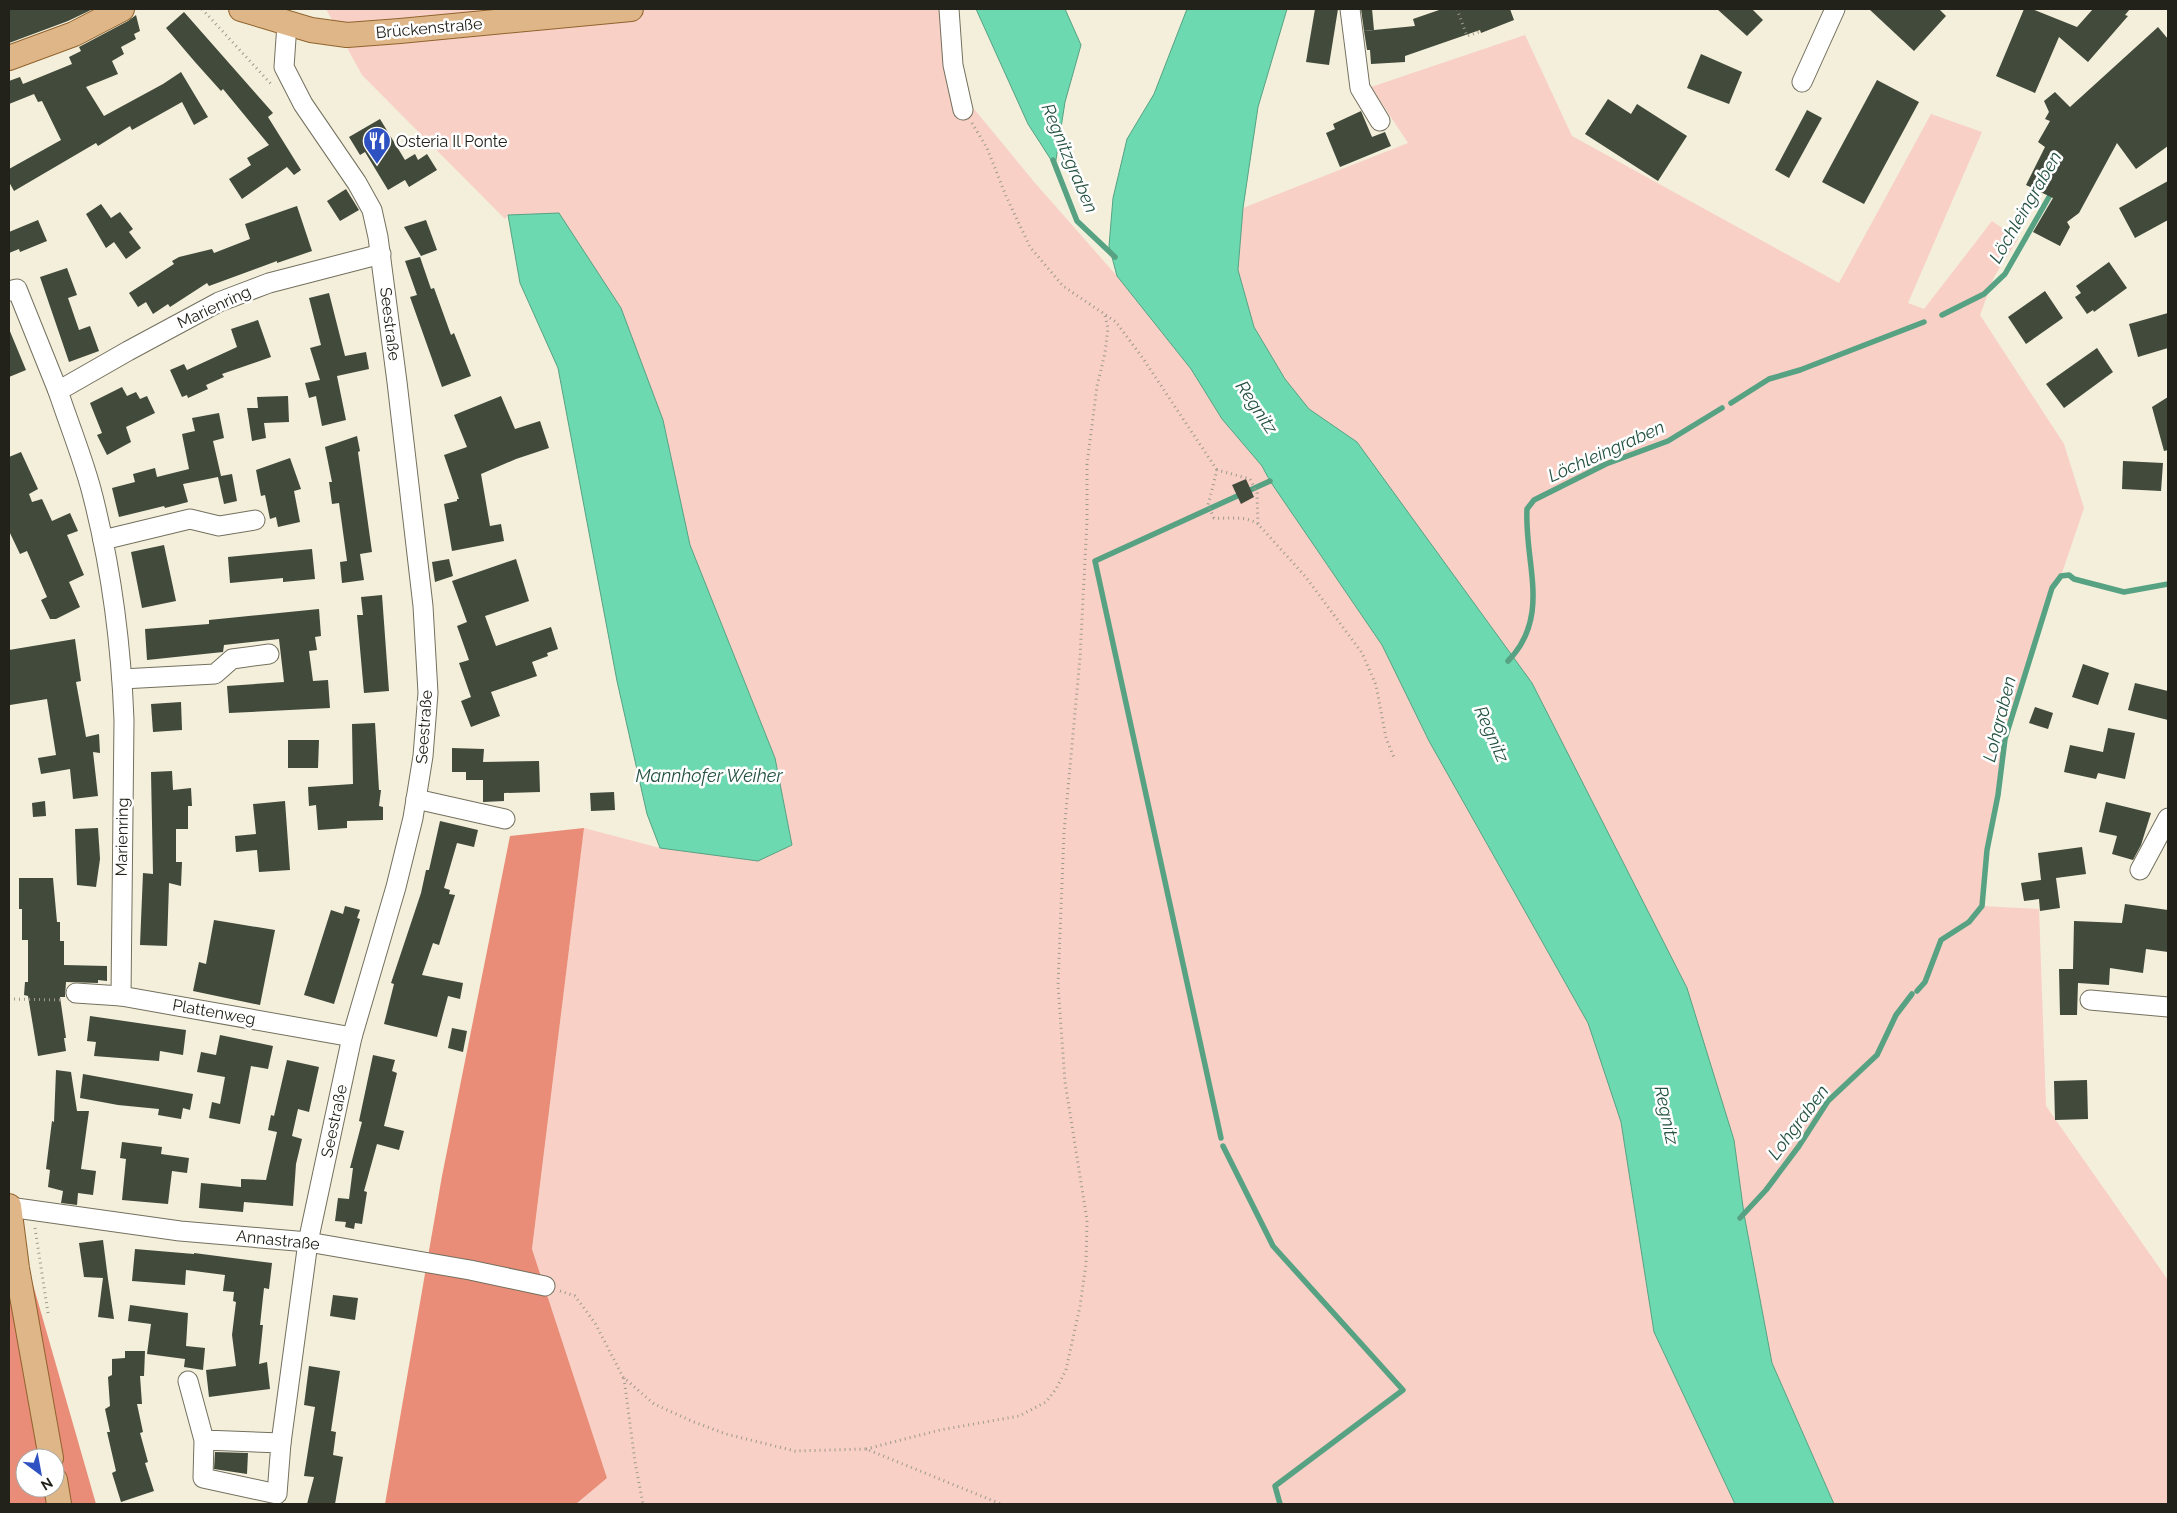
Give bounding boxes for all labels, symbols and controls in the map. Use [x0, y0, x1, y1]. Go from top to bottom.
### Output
street label: Brückenstraße [375, 14, 483, 42]
water label: Regnitzgraben [1037, 100, 1103, 216]
restaurant icon: Osteria Il Ponte [362, 126, 392, 165]
place label: Osteria Il Ponte [396, 132, 507, 151]
water label: Löchleingraben [1985, 147, 2065, 267]
street label: Marienring [174, 282, 254, 332]
street label: Seestraße [376, 286, 404, 362]
water label: Regnitz [1232, 376, 1283, 438]
water label: Löchleingraben [1544, 416, 1668, 486]
water label: Lohgraben [1978, 674, 2020, 764]
street label: Seestraße [412, 689, 436, 765]
water label: Regnitz [1470, 703, 1514, 766]
water label: Mannhofer Weiher [635, 765, 783, 786]
street label: Marienring [112, 797, 132, 877]
street label: Plattenweg [171, 995, 257, 1029]
water label: Lohgraben [1763, 1081, 1833, 1163]
street label: Seestraße [317, 1083, 351, 1159]
water label: Regnitz [1651, 1084, 1684, 1147]
street label: Annastraße [235, 1226, 321, 1254]
north arrow [15, 1448, 65, 1498]
text: N [38, 1474, 56, 1494]

